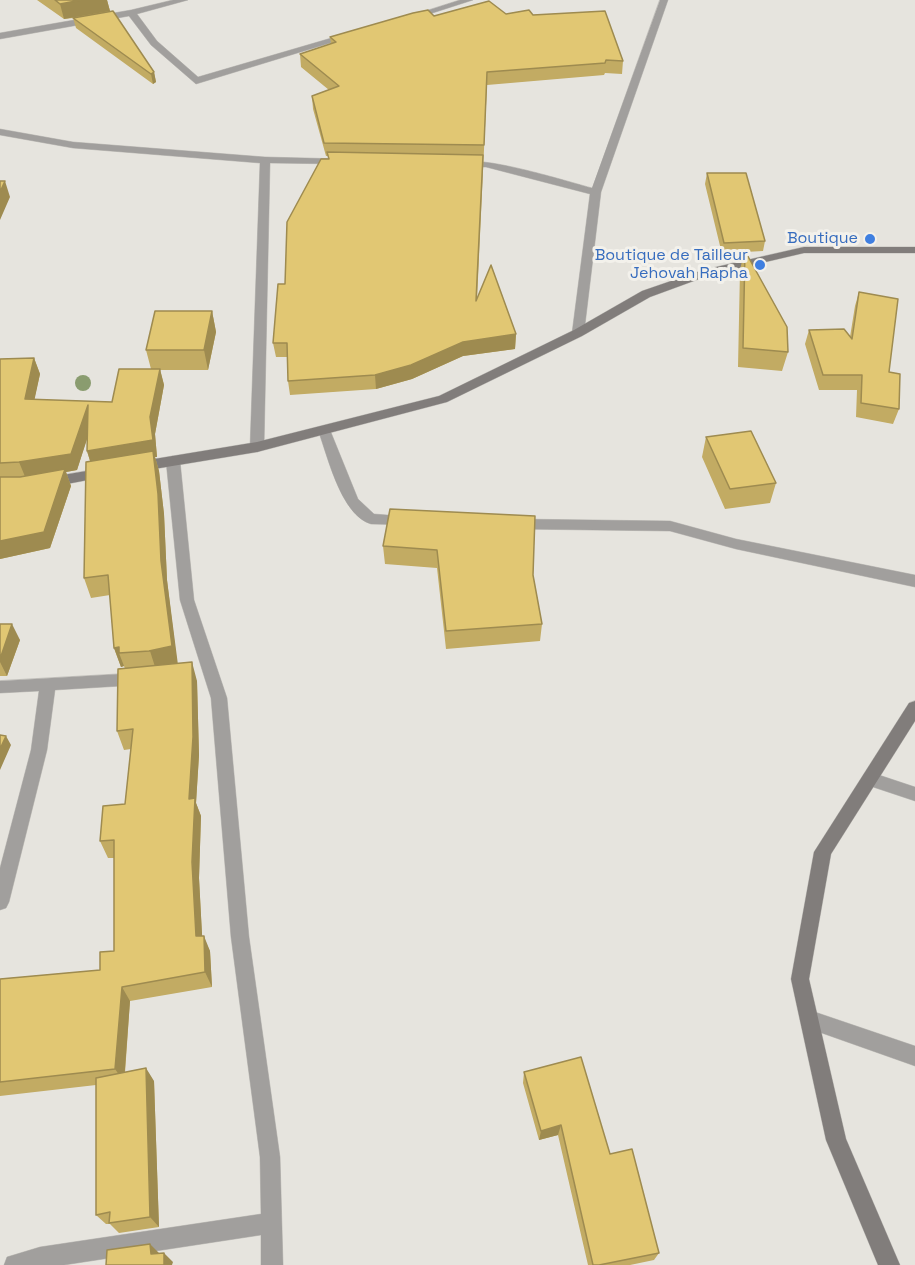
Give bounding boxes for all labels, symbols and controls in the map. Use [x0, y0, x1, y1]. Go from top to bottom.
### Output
place label: Boutique [787, 229, 858, 249]
marker: Boutique [863, 232, 877, 246]
place label: Boutique de Tailleur Jehovah Rapha [595, 246, 748, 284]
marker: Boutique de Tailleur Jehovah Rapha [753, 258, 767, 272]

